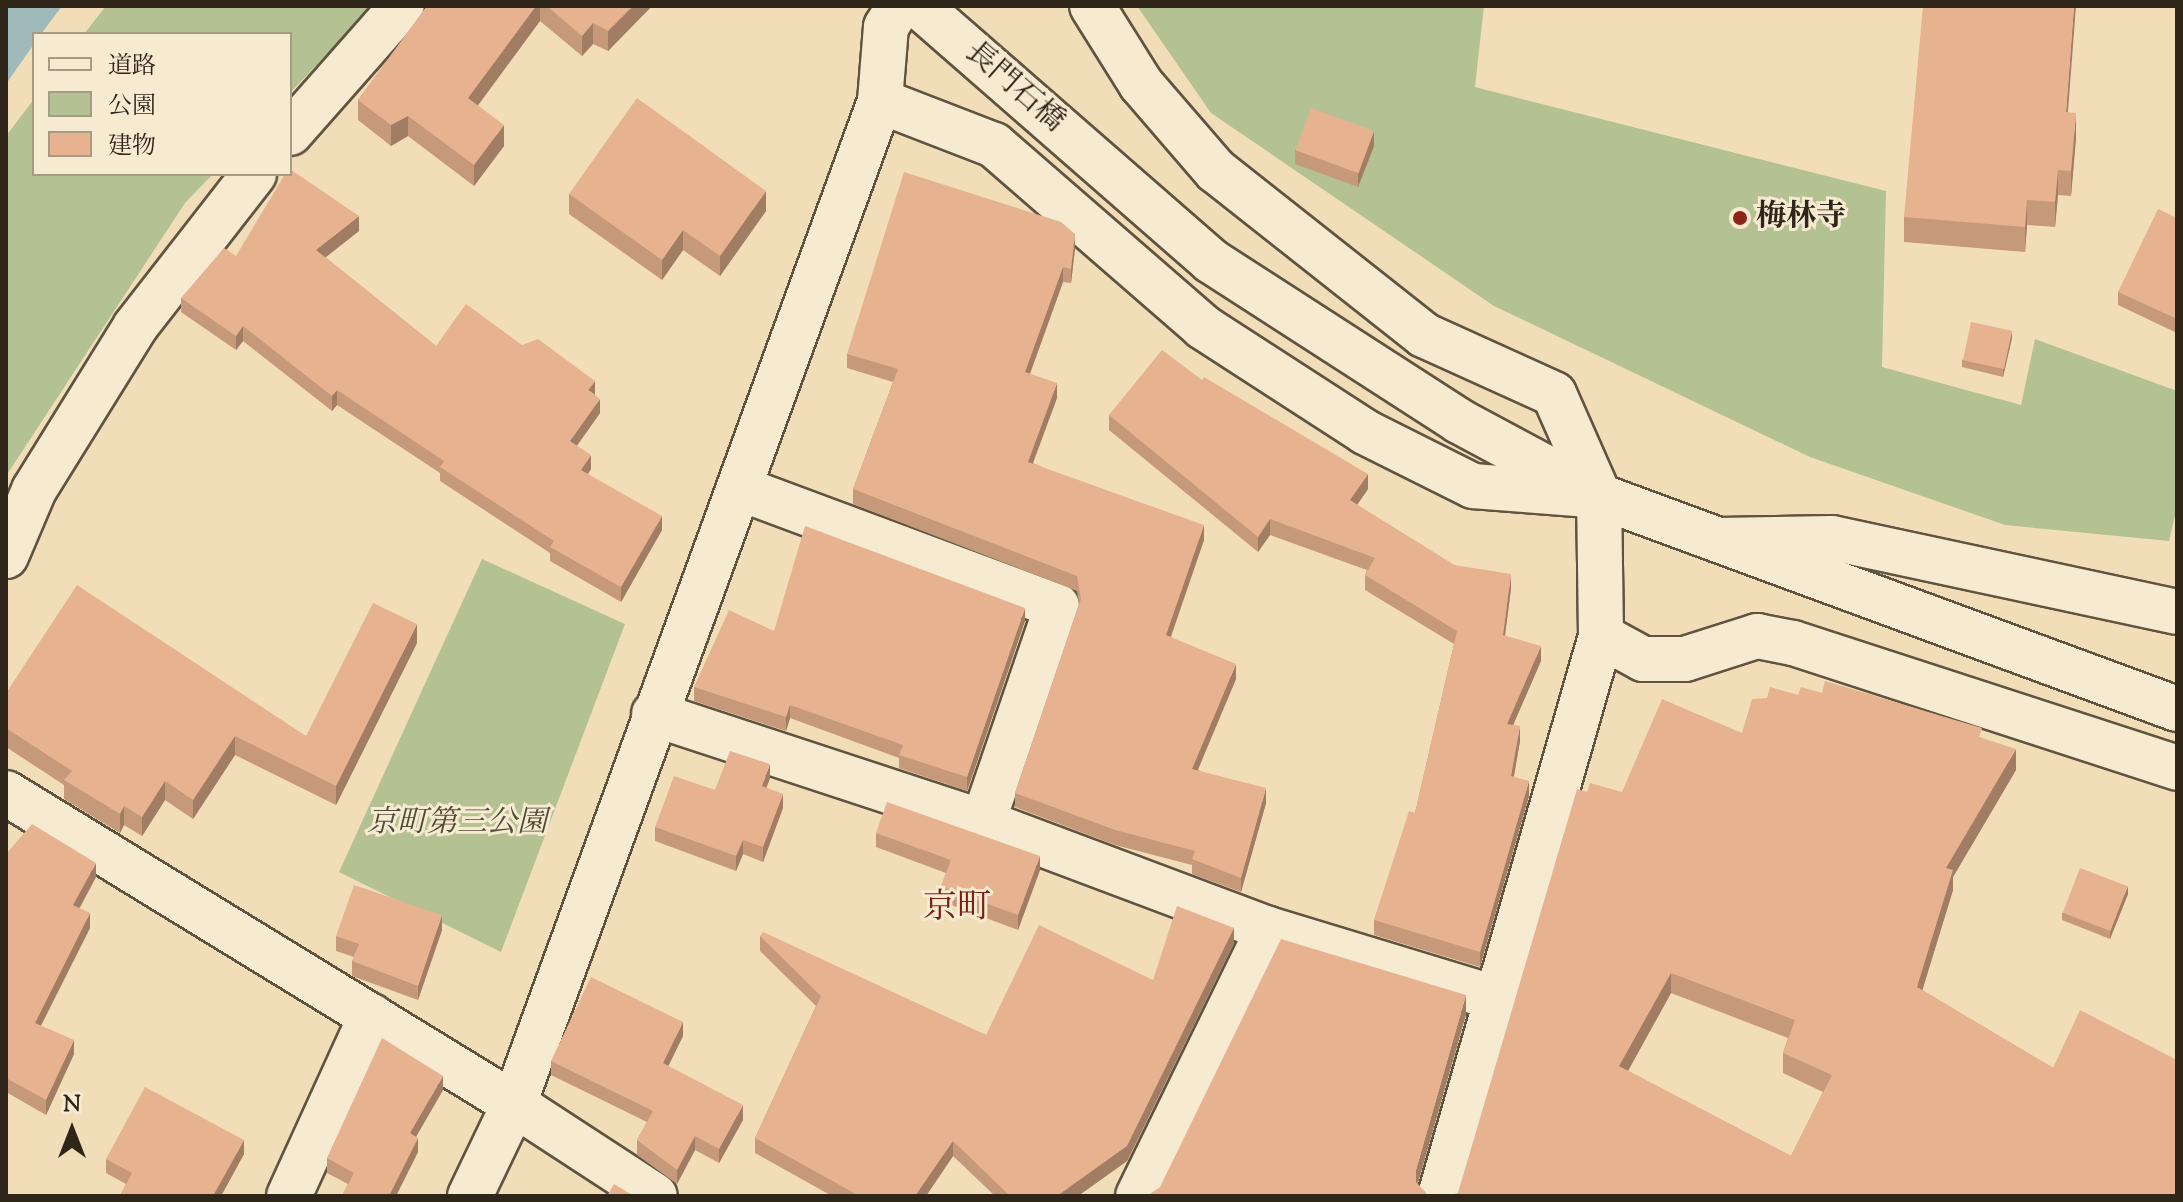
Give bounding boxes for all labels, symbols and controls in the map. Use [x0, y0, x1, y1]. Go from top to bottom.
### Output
legend [32, 32, 292, 176]
street label: 長門石橋 [957, 35, 1071, 141]
text: 道路 [108, 50, 156, 84]
text: 公園 [108, 90, 156, 124]
text: 建物 [108, 130, 156, 164]
place label: 梅林寺 [1756, 200, 1846, 236]
marker: 梅林寺 [1731, 209, 1749, 227]
park label: 京町第三公園 [367, 806, 547, 842]
district label: 京町 [923, 889, 991, 929]
north arrow [32, 1090, 112, 1170]
text: N [63, 1090, 81, 1122]

